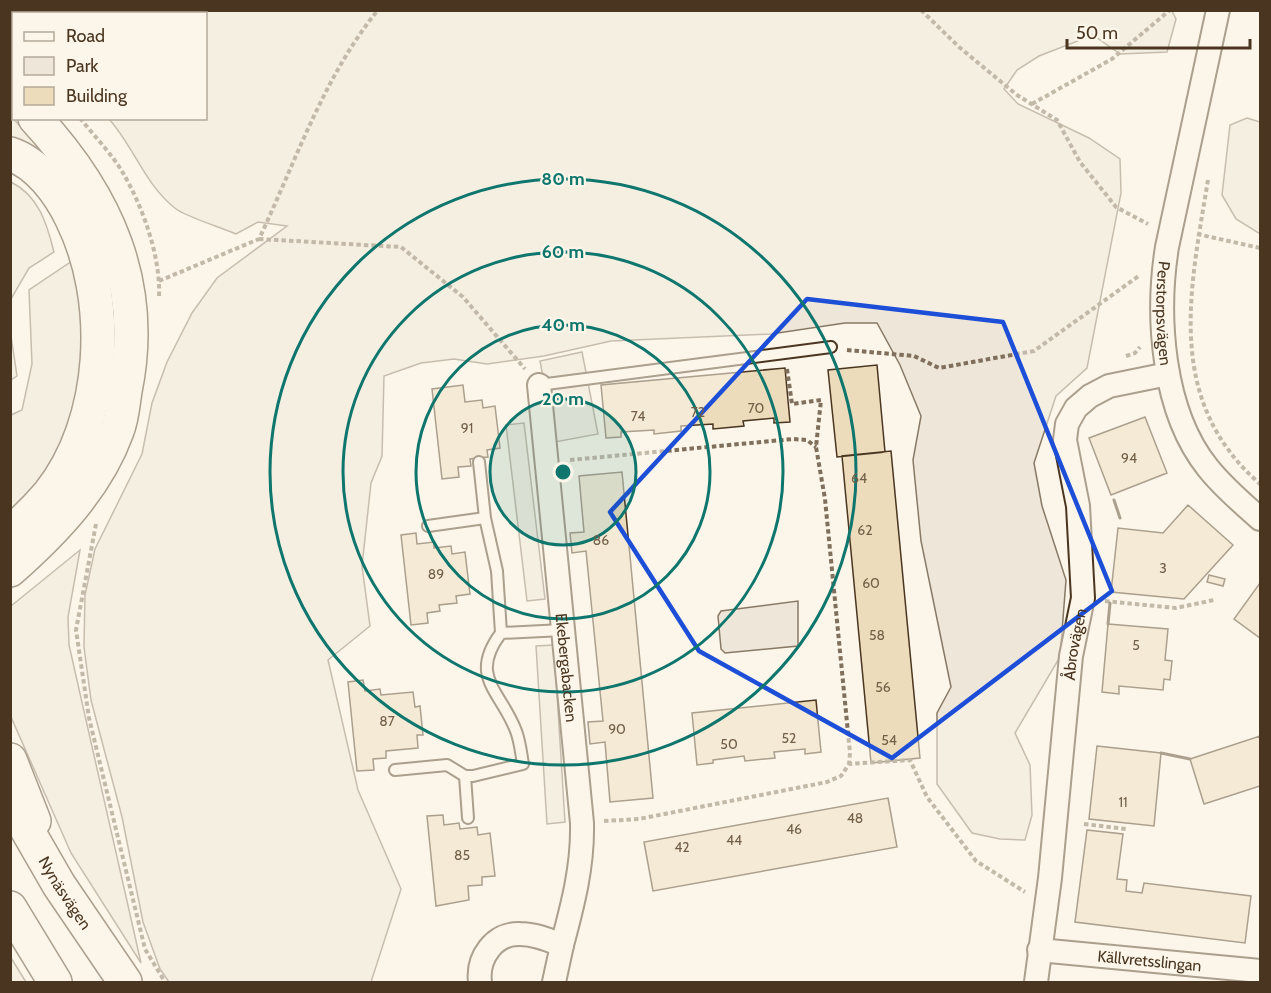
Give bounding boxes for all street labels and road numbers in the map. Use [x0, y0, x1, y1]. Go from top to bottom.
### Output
street label: Perstorpsvägen [1153, 260, 1176, 367]
street label: Åbrovägen [1059, 607, 1090, 681]
street label: Ekebergabacken [552, 612, 582, 723]
street label: Nynäsvägen [35, 853, 96, 933]
street label: Källvretsslingan [1097, 946, 1202, 975]

